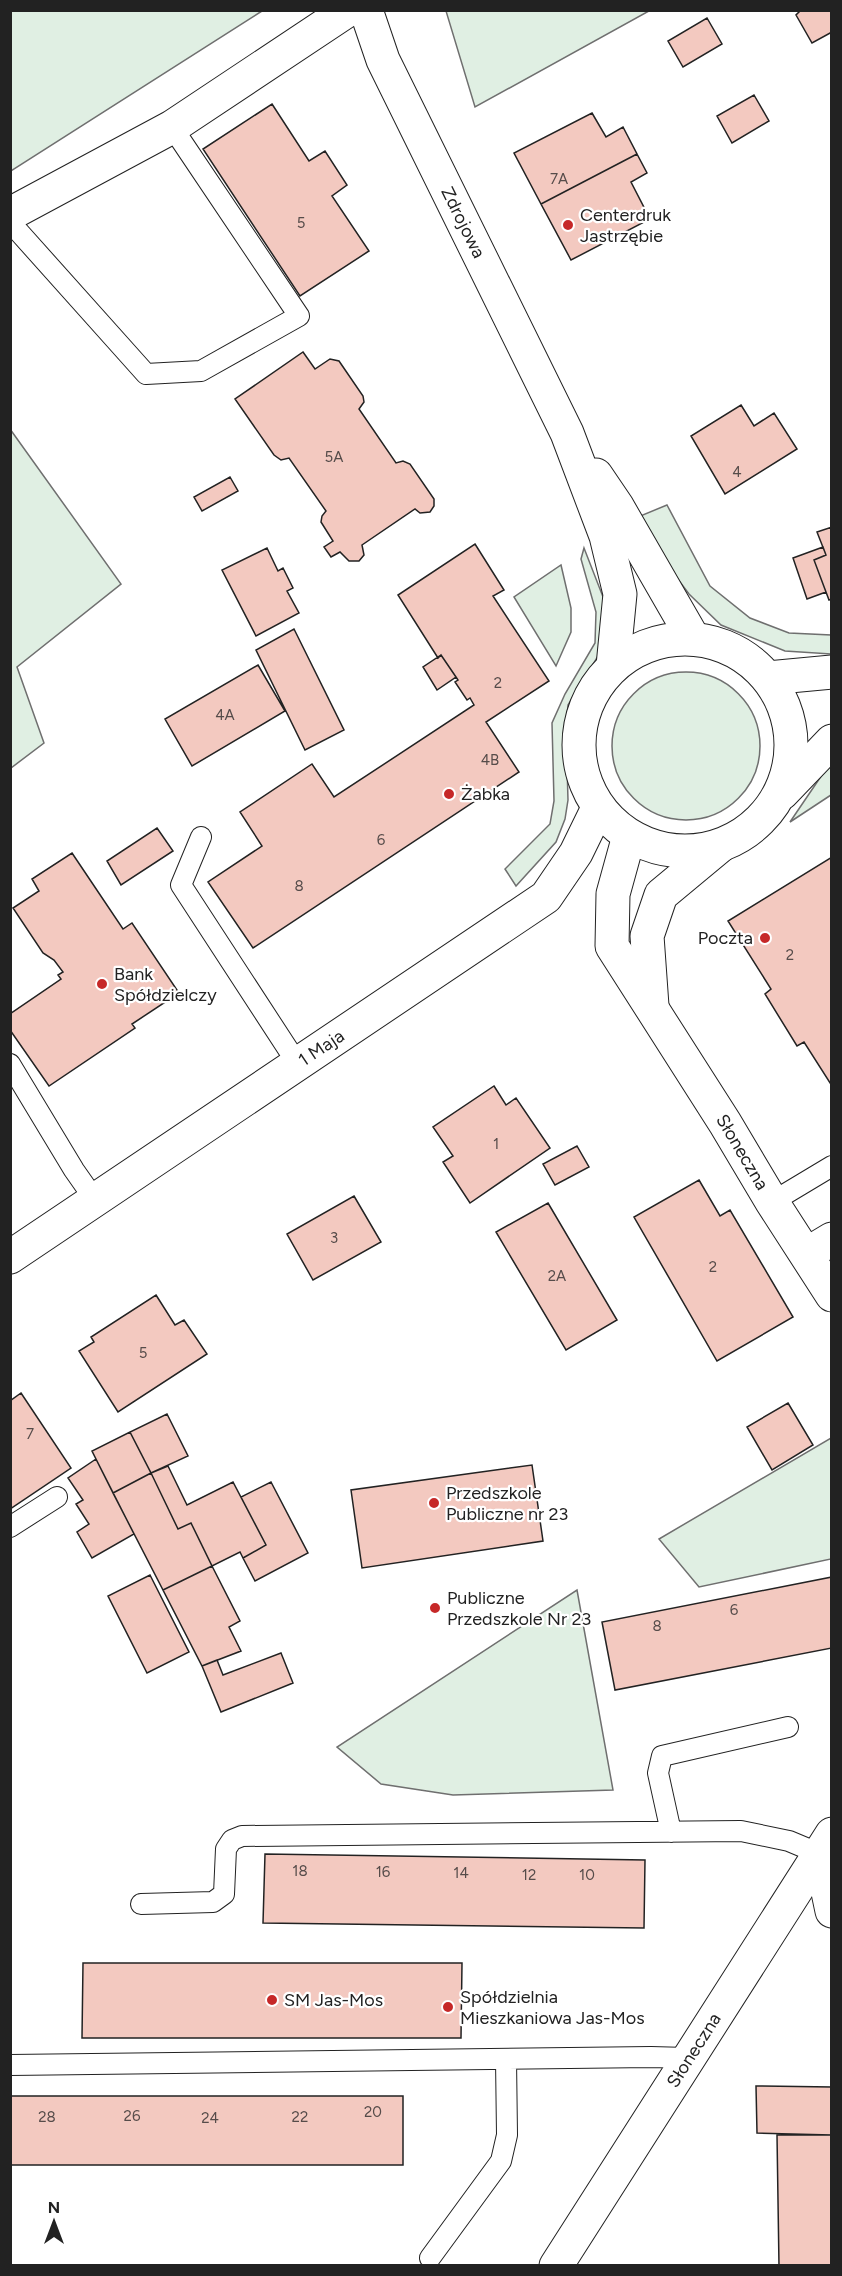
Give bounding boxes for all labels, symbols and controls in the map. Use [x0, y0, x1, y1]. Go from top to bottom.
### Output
house number: 7A [550, 170, 568, 188]
street label: Zdrojowa [436, 183, 490, 262]
place label: Centerdruk Jastrzębie [580, 204, 671, 247]
house number: 5 [297, 214, 305, 232]
marker: Centerdruk Jastrzębie [561, 218, 575, 232]
house number: 5A [325, 448, 343, 466]
house number: 4 [732, 463, 742, 481]
house number: 2 [494, 674, 502, 692]
house number: 4A [215, 706, 235, 724]
house number: 4B [481, 751, 499, 769]
place label: Żabka [461, 783, 510, 805]
marker: Żabka [442, 787, 456, 801]
house number: 6 [377, 831, 386, 849]
house number: 8 [294, 877, 304, 895]
place label: Poczta [698, 927, 753, 949]
marker: Poczta [758, 931, 772, 945]
house number: 2 [786, 946, 794, 964]
place label: Bank Spółdzielczy [114, 963, 217, 1006]
marker: Bank Spółdzielczy [95, 977, 109, 991]
street label: 1 Maja [294, 1025, 348, 1071]
street label: Słoneczna [711, 1110, 773, 1194]
house number: 1 [493, 1135, 499, 1153]
house number: 3 [330, 1229, 338, 1247]
house number: 2 [709, 1258, 717, 1276]
house number: 2A [548, 1267, 566, 1285]
house number: 5 [139, 1344, 147, 1362]
house number: 7 [26, 1425, 34, 1443]
place label: Przedszkole Publiczne nr 23 [446, 1482, 568, 1525]
marker: Przedszkole Publiczne nr 23 [427, 1496, 441, 1510]
place label: Publiczne Przedszkole Nr 23 [447, 1587, 591, 1630]
marker: Publiczne Przedszkole Nr 23 [428, 1601, 442, 1615]
house number: 6 [730, 1601, 739, 1619]
house number: 8 [652, 1617, 662, 1635]
house number: 18 [292, 1862, 308, 1880]
house number: 16 [376, 1863, 391, 1881]
house number: 14 [453, 1864, 469, 1882]
house number: 12 [522, 1866, 536, 1884]
house number: 10 [579, 1866, 595, 1884]
place label: Spółdzielnia Mieszkaniowa Jas-Mos [460, 1986, 645, 2029]
place label: SM Jas-Mos [284, 1989, 383, 2011]
marker: SM Jas-Mos [265, 1993, 279, 2007]
marker: Spółdzielnia Mieszkaniowa Jas-Mos [441, 2000, 455, 2014]
street label: Słoneczna [662, 2009, 726, 2092]
house number: 20 [364, 2103, 382, 2121]
house number: 26 [124, 2107, 141, 2125]
house number: 28 [38, 2108, 56, 2126]
house number: 22 [292, 2108, 308, 2126]
house number: 24 [201, 2109, 219, 2127]
north arrow [24, 2192, 84, 2252]
text: N [48, 2198, 60, 2217]

